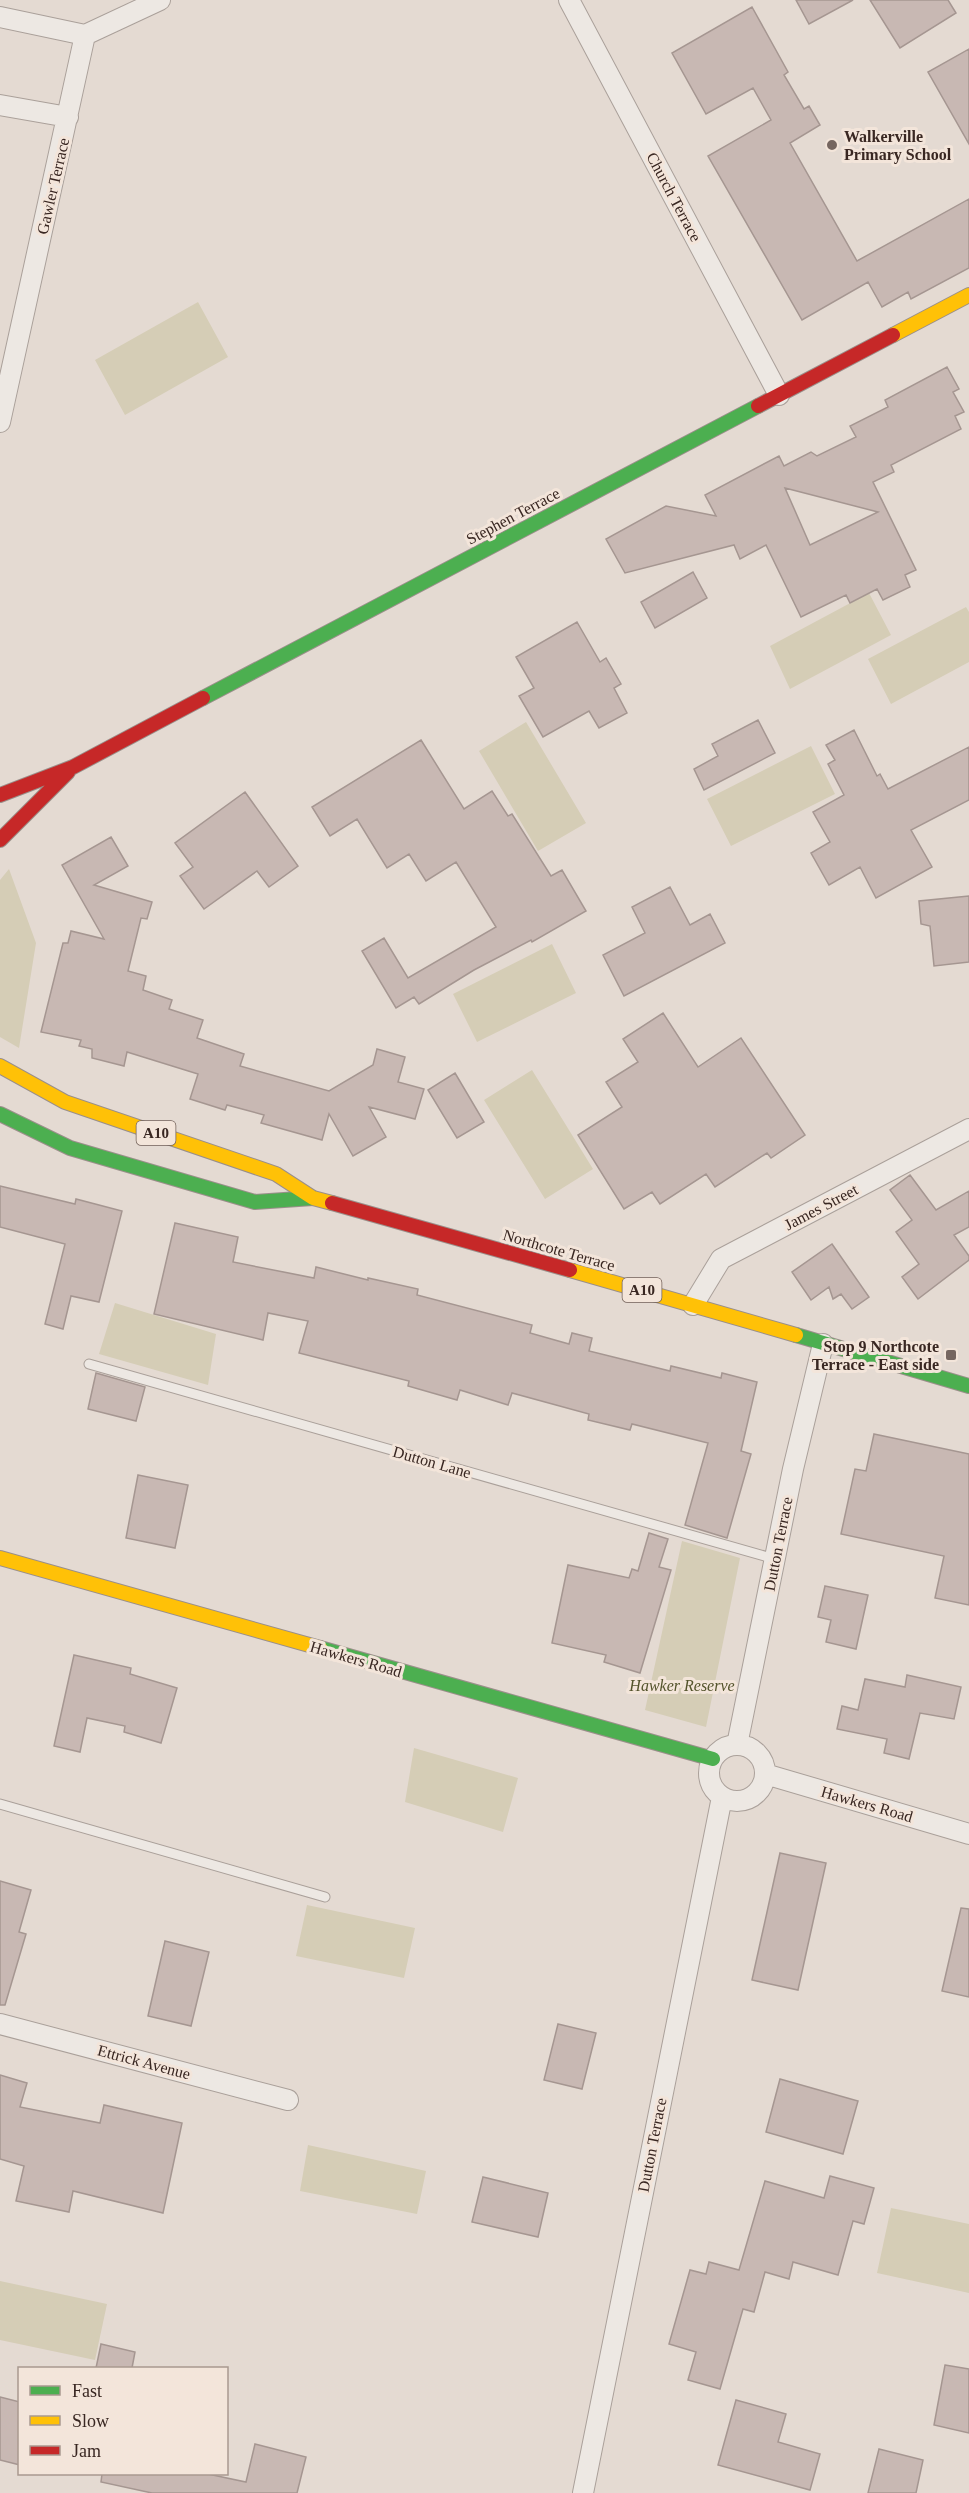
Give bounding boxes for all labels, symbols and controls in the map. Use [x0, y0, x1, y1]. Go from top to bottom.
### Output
place label: Walkerville Primary School [844, 128, 952, 164]
street label: Gawler Terrace [34, 136, 72, 236]
marker: Walkerville Primary School [825, 138, 839, 152]
street label: Church Terrace [643, 150, 705, 244]
street label: Stephen Terrace [464, 484, 563, 549]
road number: A10 [136, 1121, 176, 1145]
street label: James Street [782, 1180, 861, 1233]
street label: Northcote Terrace [501, 1226, 617, 1274]
road number: A10 [622, 1278, 662, 1302]
place label: Stop 9 Northcote Terrace - East side [812, 1338, 939, 1373]
marker: Stop 9 Northcote Terrace - East side [944, 1348, 958, 1362]
street label: Dutton Lane [391, 1443, 473, 1481]
street label: Dutton Terrace [761, 1495, 795, 1593]
street label: Hawkers Road [308, 1638, 404, 1680]
park label: Hawker Reserve [628, 1677, 735, 1694]
street label: Hawkers Road [819, 1783, 915, 1825]
street label: Ettrick Avenue [96, 2041, 192, 2083]
street label: Dutton Terrace [635, 2096, 669, 2194]
legend [18, 2367, 228, 2475]
text: Fast [72, 2381, 102, 2401]
text: Slow [72, 2411, 109, 2431]
text: Jam [72, 2441, 101, 2461]

